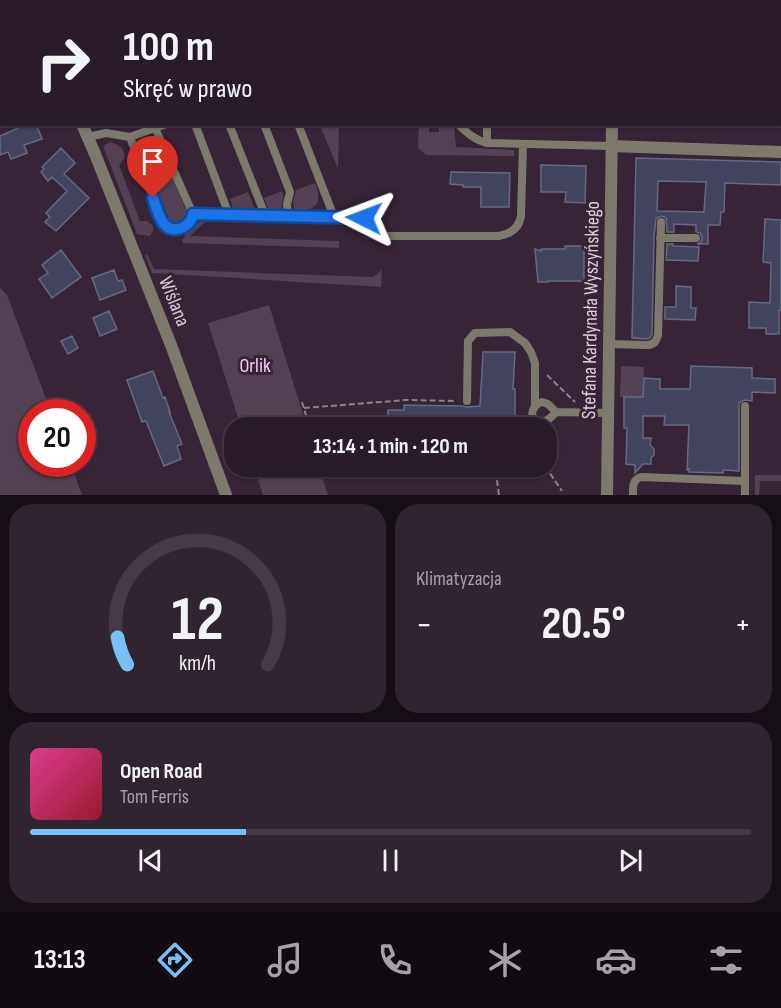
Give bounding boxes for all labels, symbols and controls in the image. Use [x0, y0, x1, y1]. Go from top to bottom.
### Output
text: 100 m [123, 22, 214, 73]
icon: right [24, 24, 102, 102]
text: Skręć w prawo [123, 73, 253, 105]
pin [127, 136, 178, 198]
icon: arrive [136, 145, 169, 178]
position arrow [332, 186, 396, 250]
street label: Stefana Kardynała Wyszyńskiego [577, 201, 605, 419]
street label: Wiślana [153, 273, 195, 330]
park label: Orlik [239, 354, 271, 378]
speed limit sign: 20 [18, 399, 96, 477]
text: 13:14 · 1 min · 120 m [313, 433, 468, 460]
text: Klimatyzacja [416, 567, 502, 591]
text: 12 [171, 583, 224, 658]
text: 20.5° [541, 597, 626, 652]
text: − [416, 605, 432, 645]
text: + [735, 605, 751, 645]
text: km/h [179, 652, 216, 677]
text: Open Road [120, 758, 202, 785]
text: Tom Ferris [120, 785, 189, 809]
icon: previous [134, 844, 167, 877]
icon: pause [374, 844, 407, 877]
icon: next [614, 844, 647, 877]
icon: directions [154, 939, 196, 981]
icon: music [264, 939, 306, 981]
icon: phone [374, 939, 416, 981]
icon: climate [484, 939, 526, 981]
icon: car [595, 939, 637, 981]
icon: filters [705, 939, 747, 981]
text: 13:13 [34, 944, 86, 976]

